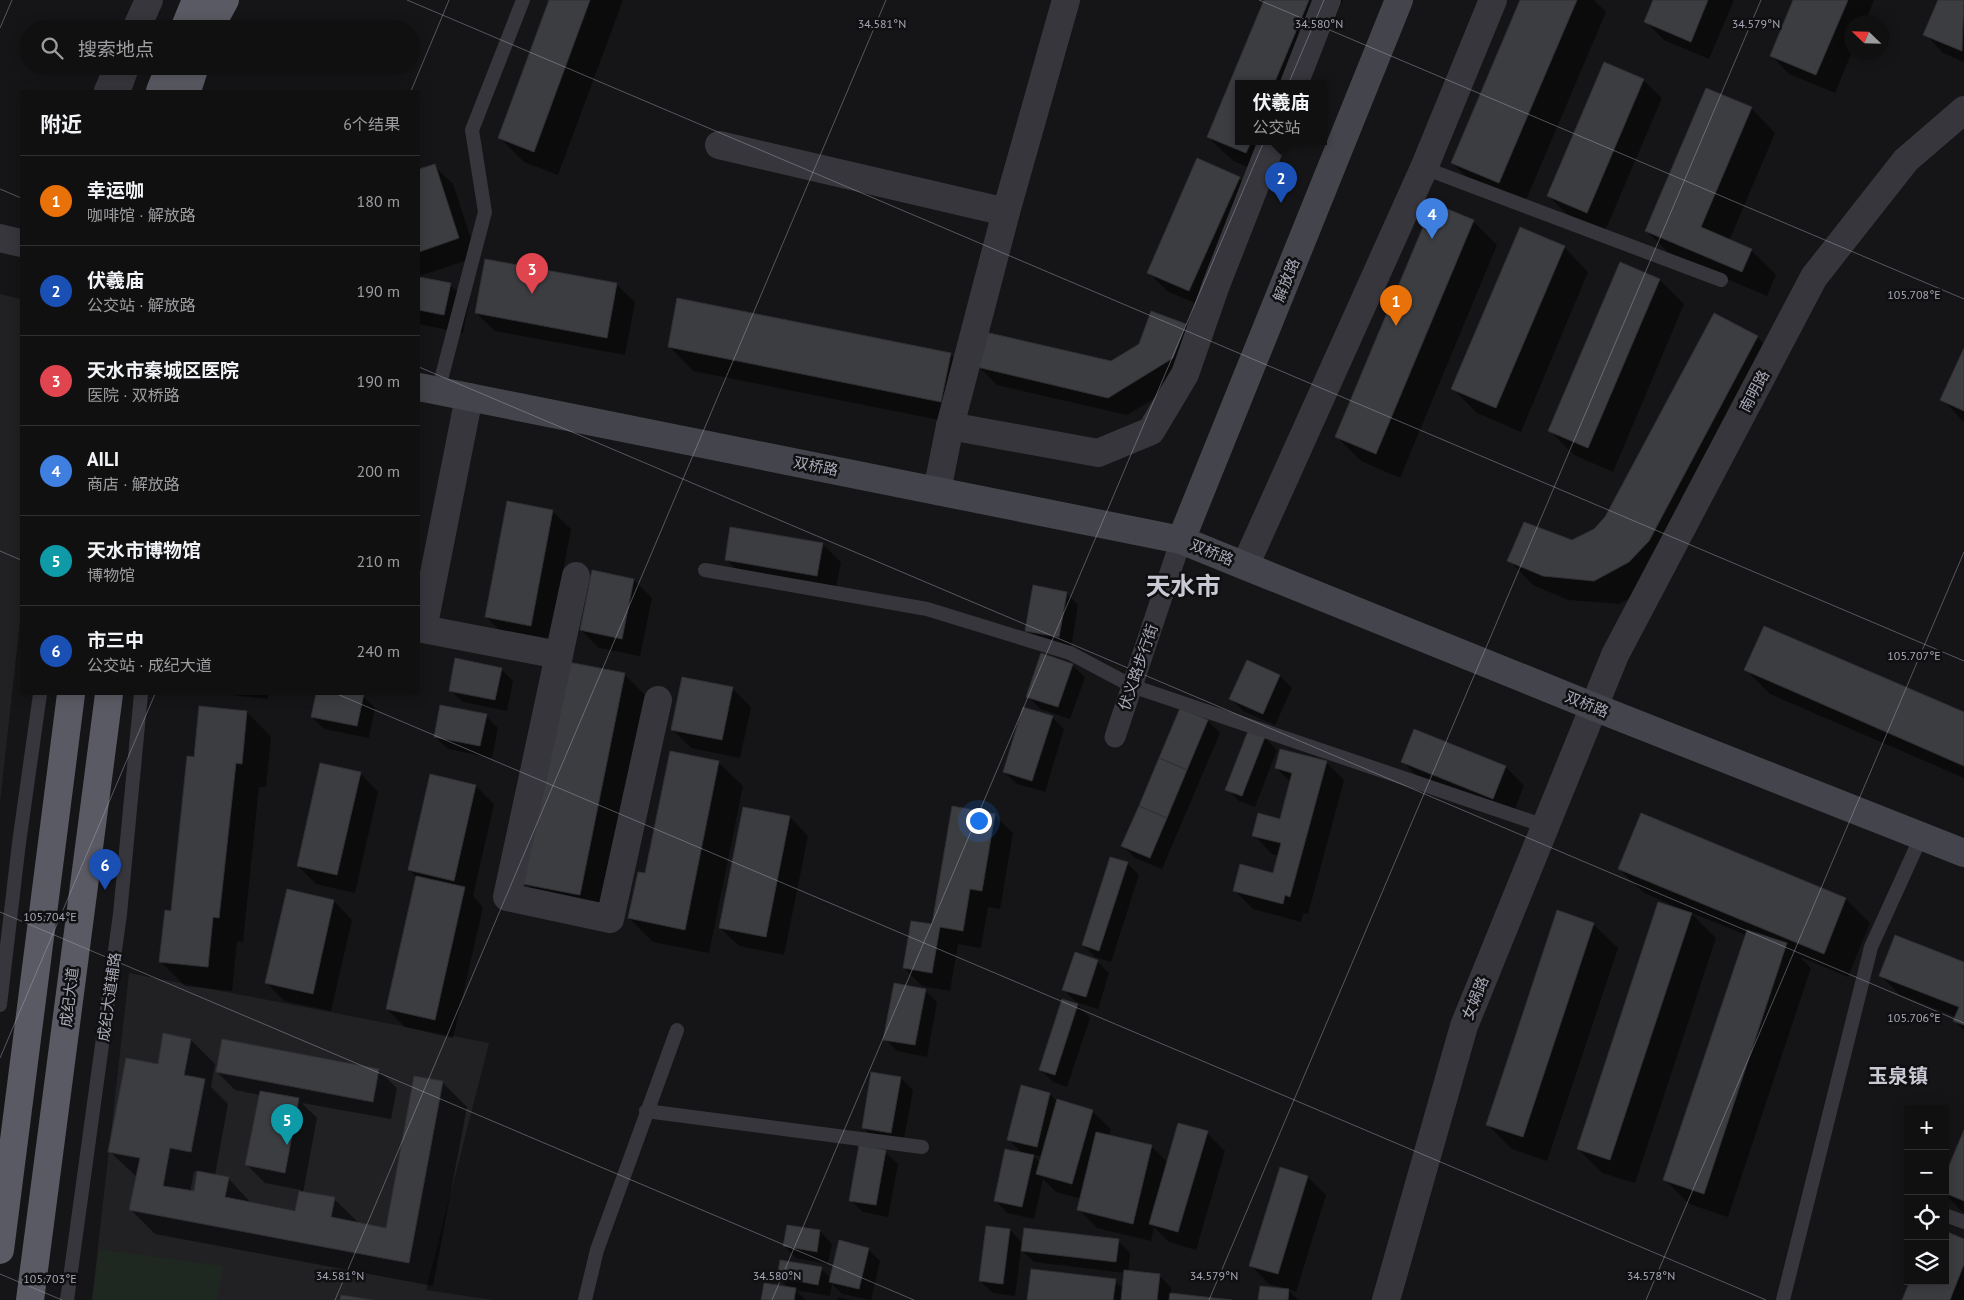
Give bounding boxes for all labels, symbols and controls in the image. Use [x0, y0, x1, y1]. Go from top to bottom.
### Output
north arrow [1844, 15, 1889, 60]
text: 34.581°N [858, 16, 906, 31]
text: 34.580°N [1295, 16, 1343, 31]
text: 34.579°N [1732, 16, 1780, 31]
search box [20, 20, 420, 75]
icon: search [38, 34, 66, 62]
text: 搜索地点 [78, 37, 154, 61]
popup [1235, 80, 1327, 145]
text: 伏羲庙 [1252, 90, 1310, 114]
text: 附近 [40, 111, 82, 138]
text: 6个结果 [343, 114, 400, 134]
text: 公交站 [1252, 117, 1301, 137]
pin: 2 [1265, 162, 1297, 203]
text: 幸运咖 [87, 178, 144, 202]
text: 1 [51, 191, 61, 211]
text: 180 m [357, 191, 400, 211]
pin: 4 [1416, 198, 1448, 239]
text: 咖啡馆 · 解放路 [87, 205, 196, 225]
pin: 3 [516, 253, 548, 294]
street label: 解放路 [1269, 256, 1303, 304]
text: 伏羲庙 [87, 268, 144, 292]
text: 2 [51, 281, 61, 301]
text: 190 m [357, 281, 400, 301]
pin: 1 [1380, 285, 1412, 326]
text: 105.708°E [1887, 287, 1941, 302]
text: 公交站 · 解放路 [87, 295, 196, 315]
text: 天水市秦城区医院 [87, 358, 239, 382]
street label: 南明路 [1735, 367, 1773, 415]
text: 3 [51, 371, 61, 391]
text: 190 m [357, 371, 400, 391]
text: 医院 · 双桥路 [87, 385, 180, 405]
text: AILI [87, 447, 119, 471]
street label: 双桥路 [792, 452, 840, 480]
text: 4 [51, 461, 61, 481]
text: 200 m [357, 461, 400, 481]
text: 商店 · 解放路 [87, 474, 180, 494]
street label: 双桥路 [1188, 535, 1236, 569]
text: 天水市博物馆 [87, 538, 201, 562]
text: 5 [51, 551, 61, 571]
text: 210 m [357, 551, 400, 571]
text: 博物馆 [87, 565, 135, 585]
district label: 天水市 [1145, 570, 1221, 602]
street label: 伏义路步行街 [1114, 621, 1162, 713]
text: 市三中 [87, 628, 144, 652]
text: 6 [51, 641, 61, 661]
text: 240 m [357, 641, 400, 661]
text: 105.707°E [1887, 648, 1941, 663]
text: 公交站 · 成纪大道 [87, 655, 212, 675]
street label: 双桥路 [1563, 687, 1611, 721]
your location [966, 808, 992, 834]
pin: 6 [89, 849, 121, 890]
text: 105.704°E [23, 909, 77, 924]
street label: 成纪大道辅路 [93, 951, 125, 1043]
street label: 成纪大道 [56, 966, 82, 1028]
street label: 女娲路 [1458, 974, 1492, 1022]
text: 105.706°E [1887, 1010, 1941, 1025]
district label: 玉泉镇 [1868, 1063, 1928, 1089]
pin: 5 [271, 1104, 303, 1145]
map controls [1904, 1105, 1949, 1285]
button: + [1904, 1105, 1949, 1150]
button: − [1904, 1150, 1949, 1195]
button: locate [1904, 1195, 1949, 1240]
button: layers [1904, 1240, 1949, 1285]
text: 34.581°N [316, 1268, 364, 1283]
text: 34.580°N [753, 1268, 801, 1283]
text: 34.579°N [1190, 1268, 1238, 1283]
text: 34.578°N [1627, 1268, 1675, 1283]
text: 105.703°E [23, 1271, 77, 1286]

